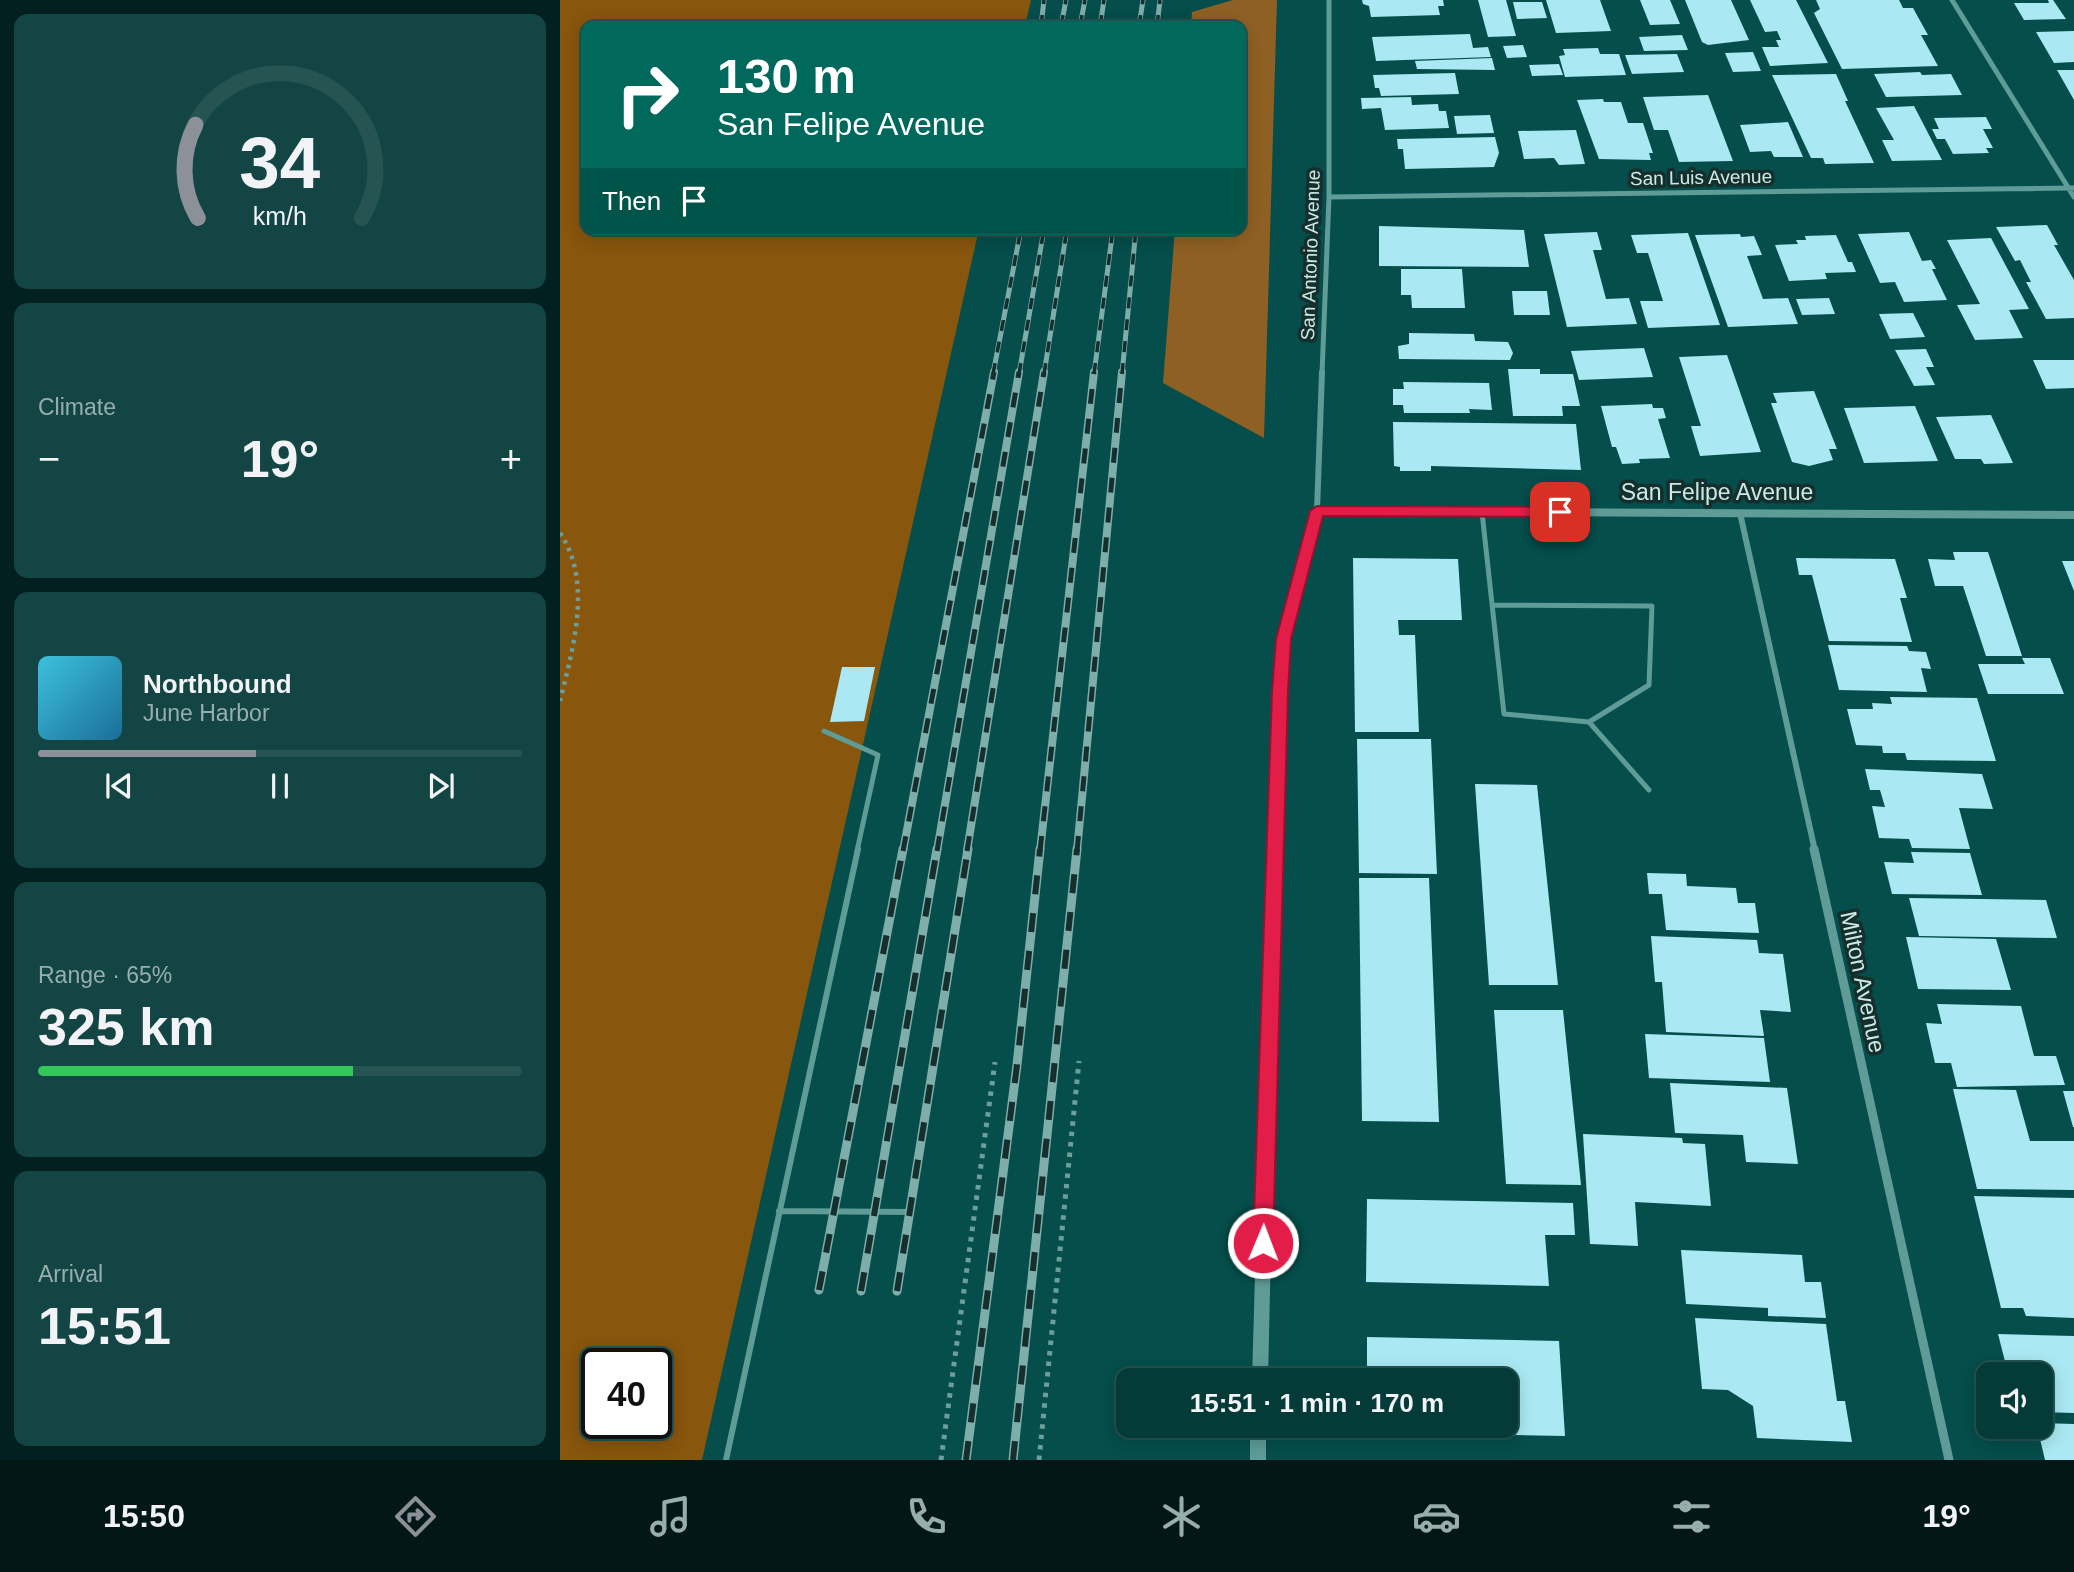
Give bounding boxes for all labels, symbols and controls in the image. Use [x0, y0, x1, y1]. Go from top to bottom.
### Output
icon: right [602, 49, 693, 140]
text: 130 m [717, 49, 856, 103]
text: San Felipe Avenue [717, 106, 985, 142]
text: 34 [240, 122, 321, 203]
street label: San Luis Avenue [1630, 166, 1772, 189]
street label: San Antonio Avenue [1297, 169, 1324, 341]
icon: arrive [675, 182, 713, 220]
text: Then [602, 186, 661, 216]
text: km/h [253, 201, 307, 229]
text: Climate [38, 394, 116, 420]
text: 19° [241, 430, 319, 488]
text: − [38, 438, 60, 480]
text: + [500, 438, 522, 480]
street label: San Felipe Avenue [1621, 479, 1813, 505]
pin [1530, 482, 1590, 542]
icon: arrive [1541, 493, 1579, 531]
text: Northbound [143, 669, 292, 699]
text: June Harbor [143, 700, 270, 726]
icon: previous [100, 767, 138, 805]
icon: pause [261, 767, 299, 805]
icon: next [422, 767, 460, 805]
street label: Milton Avenue [1835, 909, 1891, 1055]
text: Range · 65% [38, 962, 172, 988]
text: 325 km [38, 998, 214, 1056]
position arrow [1226, 1206, 1300, 1280]
text: Arrival [38, 1261, 103, 1287]
text: 15:51 [38, 1297, 171, 1355]
speed limit sign: 40 [581, 1348, 672, 1439]
map controls [1976, 1362, 2053, 1439]
button: sound [1976, 1362, 2053, 1439]
text: 15:51 · 1 min · 170 m [1190, 1388, 1444, 1418]
icon: directions [391, 1492, 440, 1541]
icon: music [646, 1492, 695, 1541]
icon: phone [902, 1492, 951, 1541]
icon: climate [1157, 1492, 1206, 1541]
icon: car [1412, 1492, 1461, 1541]
icon: filters [1667, 1492, 1716, 1541]
text: 15:50 [103, 1498, 185, 1534]
text: 19° [1922, 1498, 1971, 1534]

